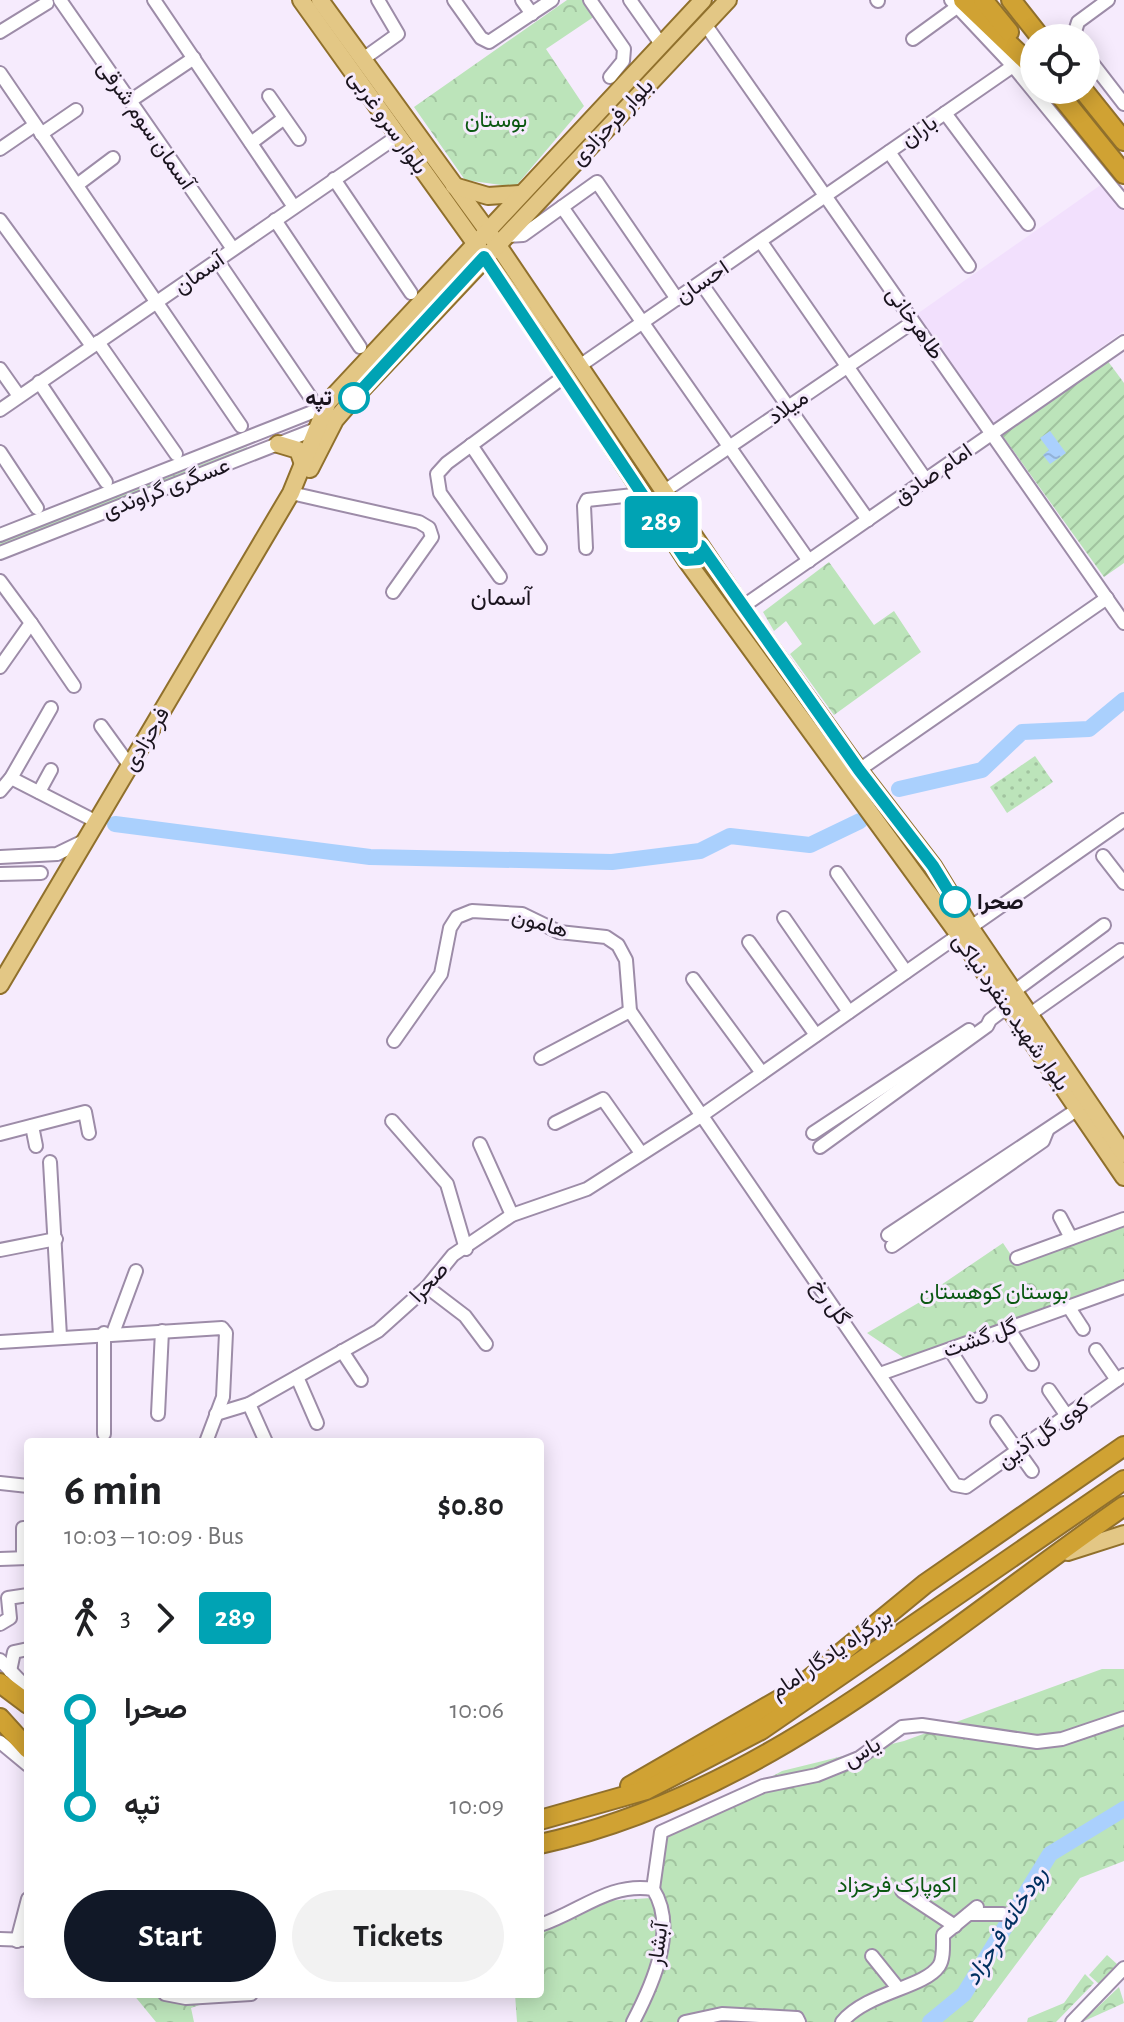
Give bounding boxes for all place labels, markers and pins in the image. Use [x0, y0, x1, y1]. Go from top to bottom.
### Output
marker: تپه [339, 383, 369, 413]
place label: تپه [305, 387, 332, 413]
marker: صحرا [940, 887, 970, 917]
place label: صحرا [977, 891, 1024, 915]

